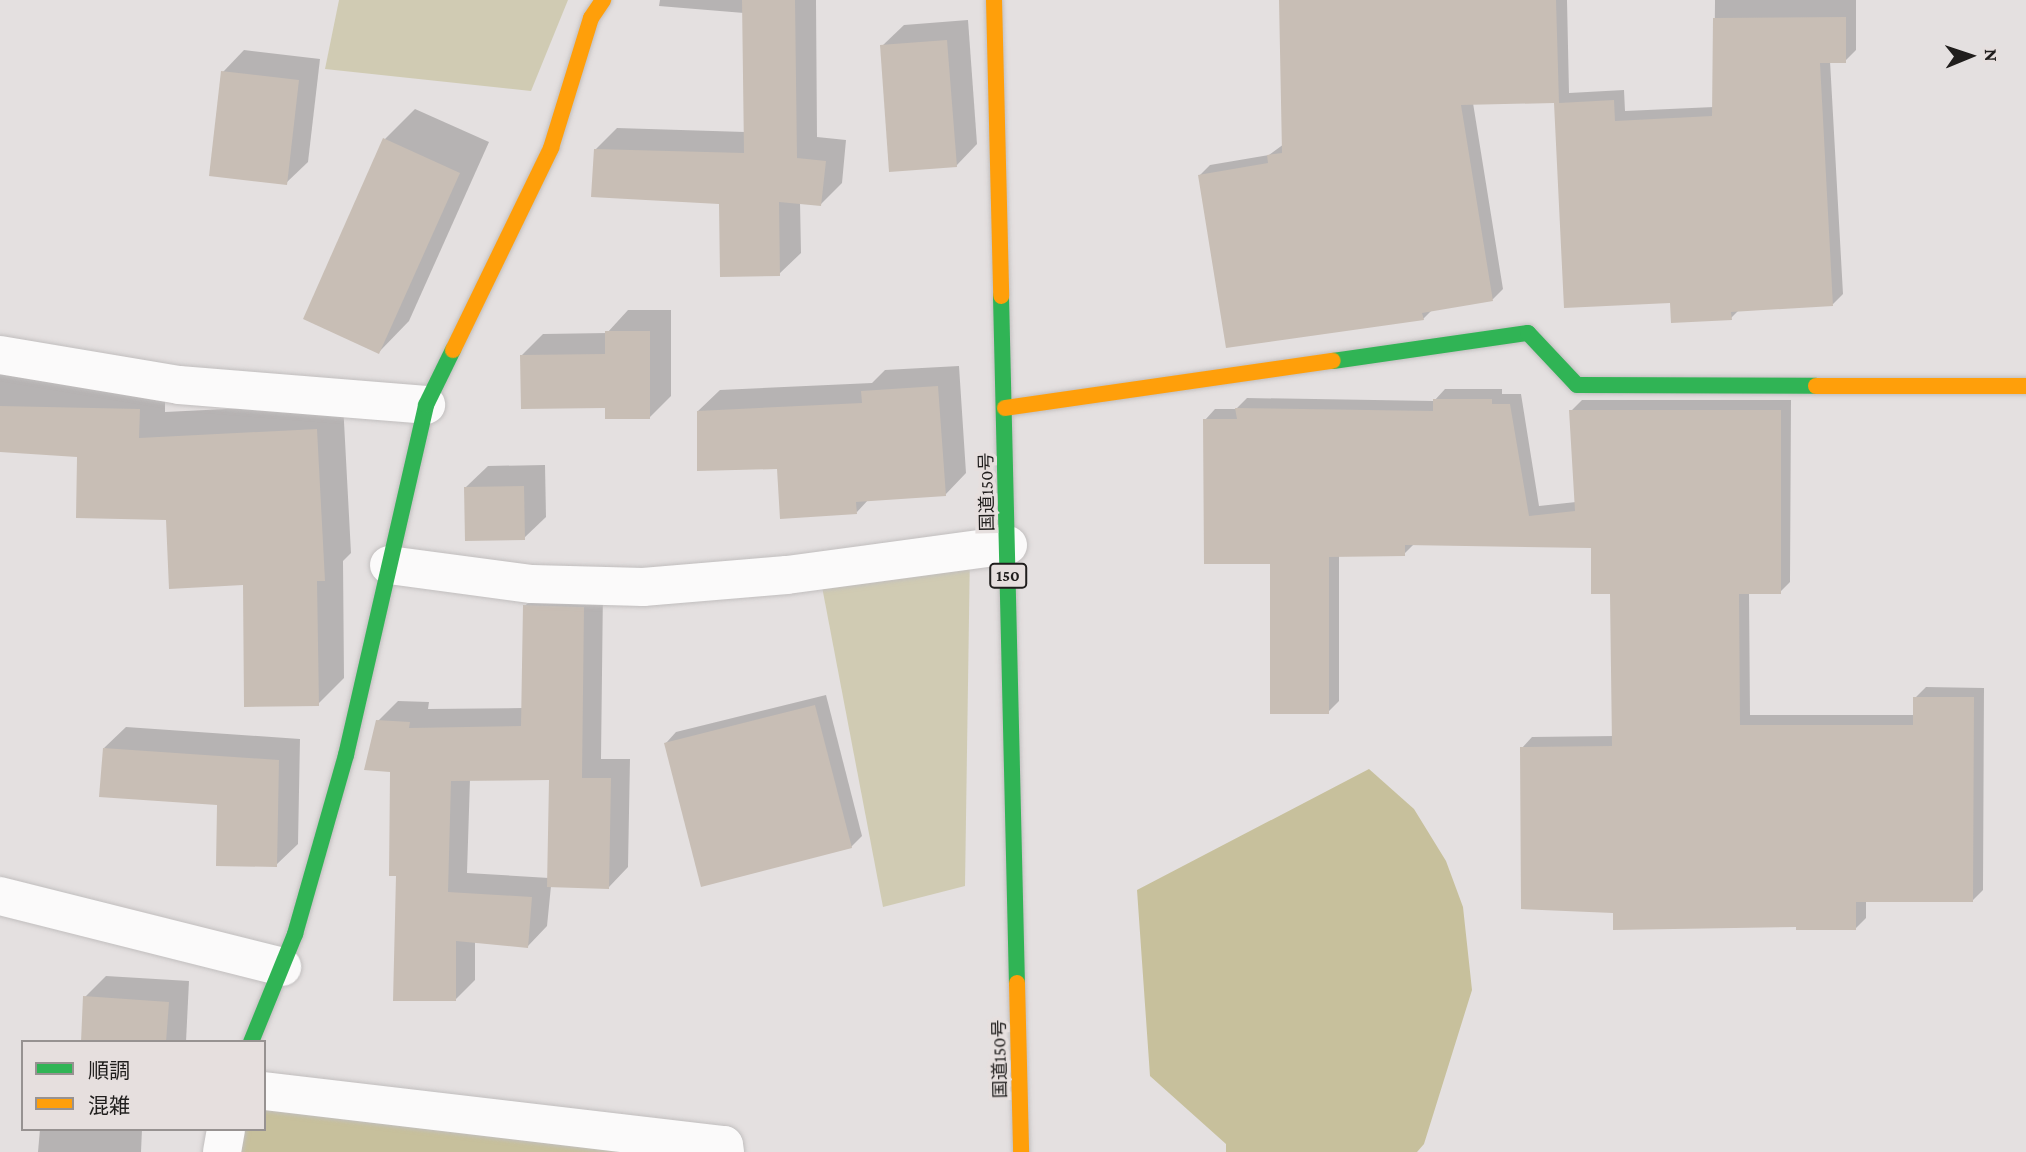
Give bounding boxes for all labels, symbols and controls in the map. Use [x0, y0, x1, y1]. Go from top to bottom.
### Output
north arrow [1935, 21, 2005, 91]
text: N [1981, 48, 2002, 62]
street label: 国道150号 [976, 452, 998, 532]
road number: 150 [989, 564, 1027, 589]
street label: 国道150号 [989, 1019, 1011, 1099]
legend [21, 1040, 266, 1131]
text: 順調 [88, 1059, 130, 1083]
text: 混雑 [88, 1094, 130, 1118]

